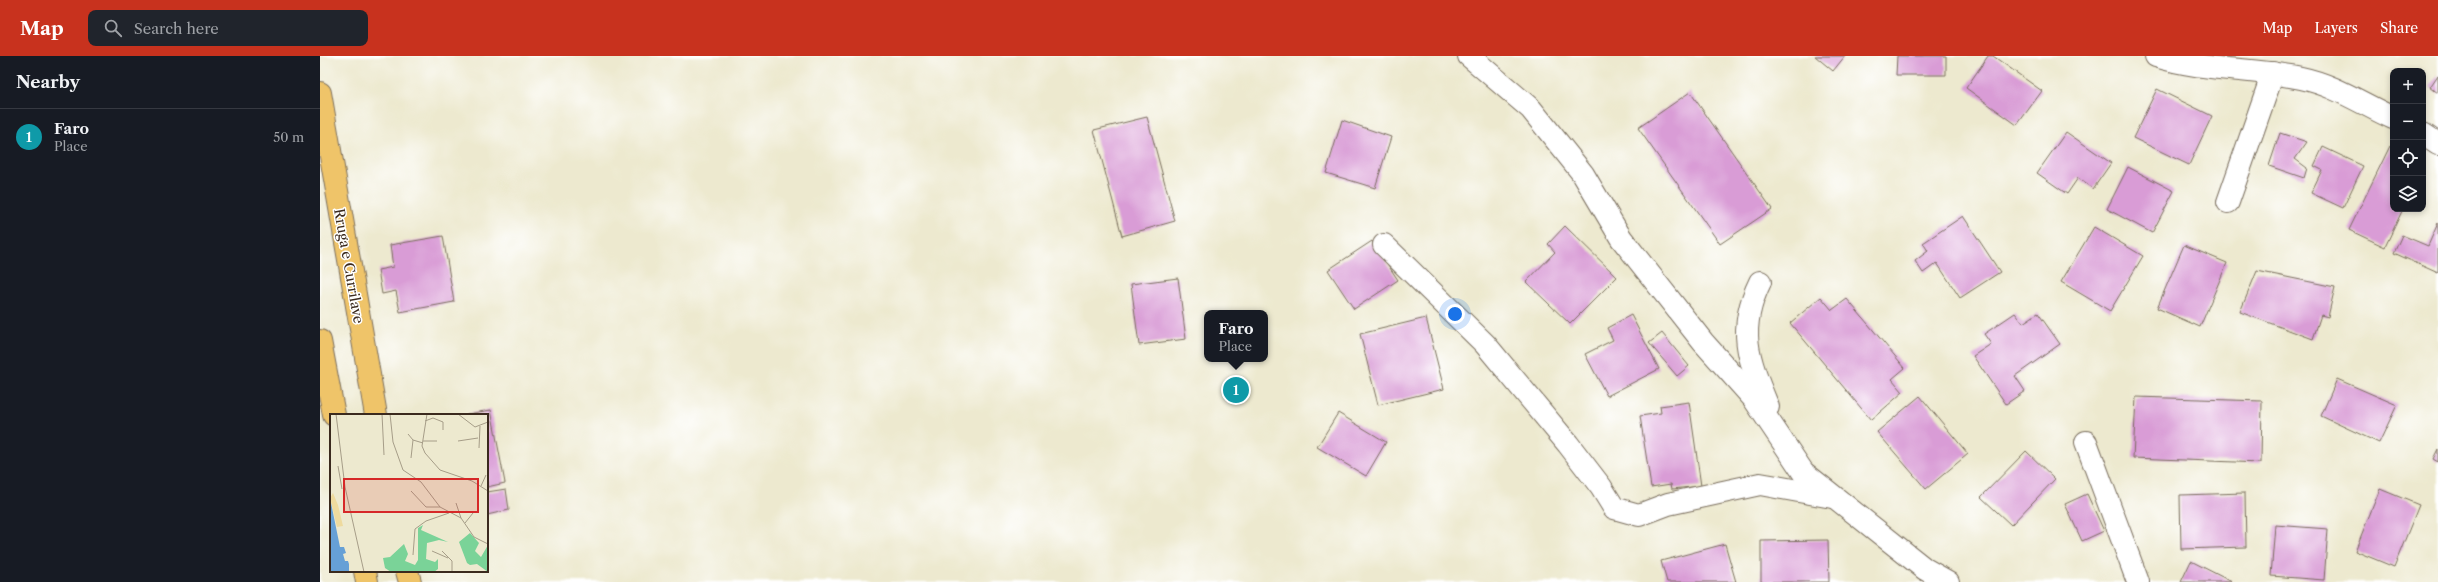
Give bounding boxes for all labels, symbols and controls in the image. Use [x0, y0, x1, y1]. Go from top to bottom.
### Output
search box [88, 10, 368, 46]
text: Map [20, 17, 64, 40]
icon: search [102, 17, 124, 39]
text: Search here [134, 19, 219, 38]
text: Map [2262, 19, 2292, 37]
text: Layers [2314, 19, 2358, 37]
text: Share [2380, 19, 2418, 37]
map controls [2390, 68, 2426, 212]
button: + [2390, 68, 2426, 104]
text: Nearby [16, 72, 80, 92]
button: − [2390, 104, 2426, 140]
text: Faro [54, 119, 89, 138]
text: 1 [26, 129, 32, 145]
text: 50 m [273, 129, 304, 145]
text: Place [54, 138, 87, 154]
button: locate [2390, 140, 2426, 176]
button: layers [2390, 176, 2426, 212]
street label: Rruga e Currilave [330, 207, 368, 325]
your location [1445, 304, 1465, 324]
popup [1204, 310, 1268, 362]
text: Faro [1219, 319, 1253, 338]
text: Place [1219, 338, 1252, 354]
pin: 1 [1223, 375, 1249, 405]
inset map [330, 414, 488, 572]

